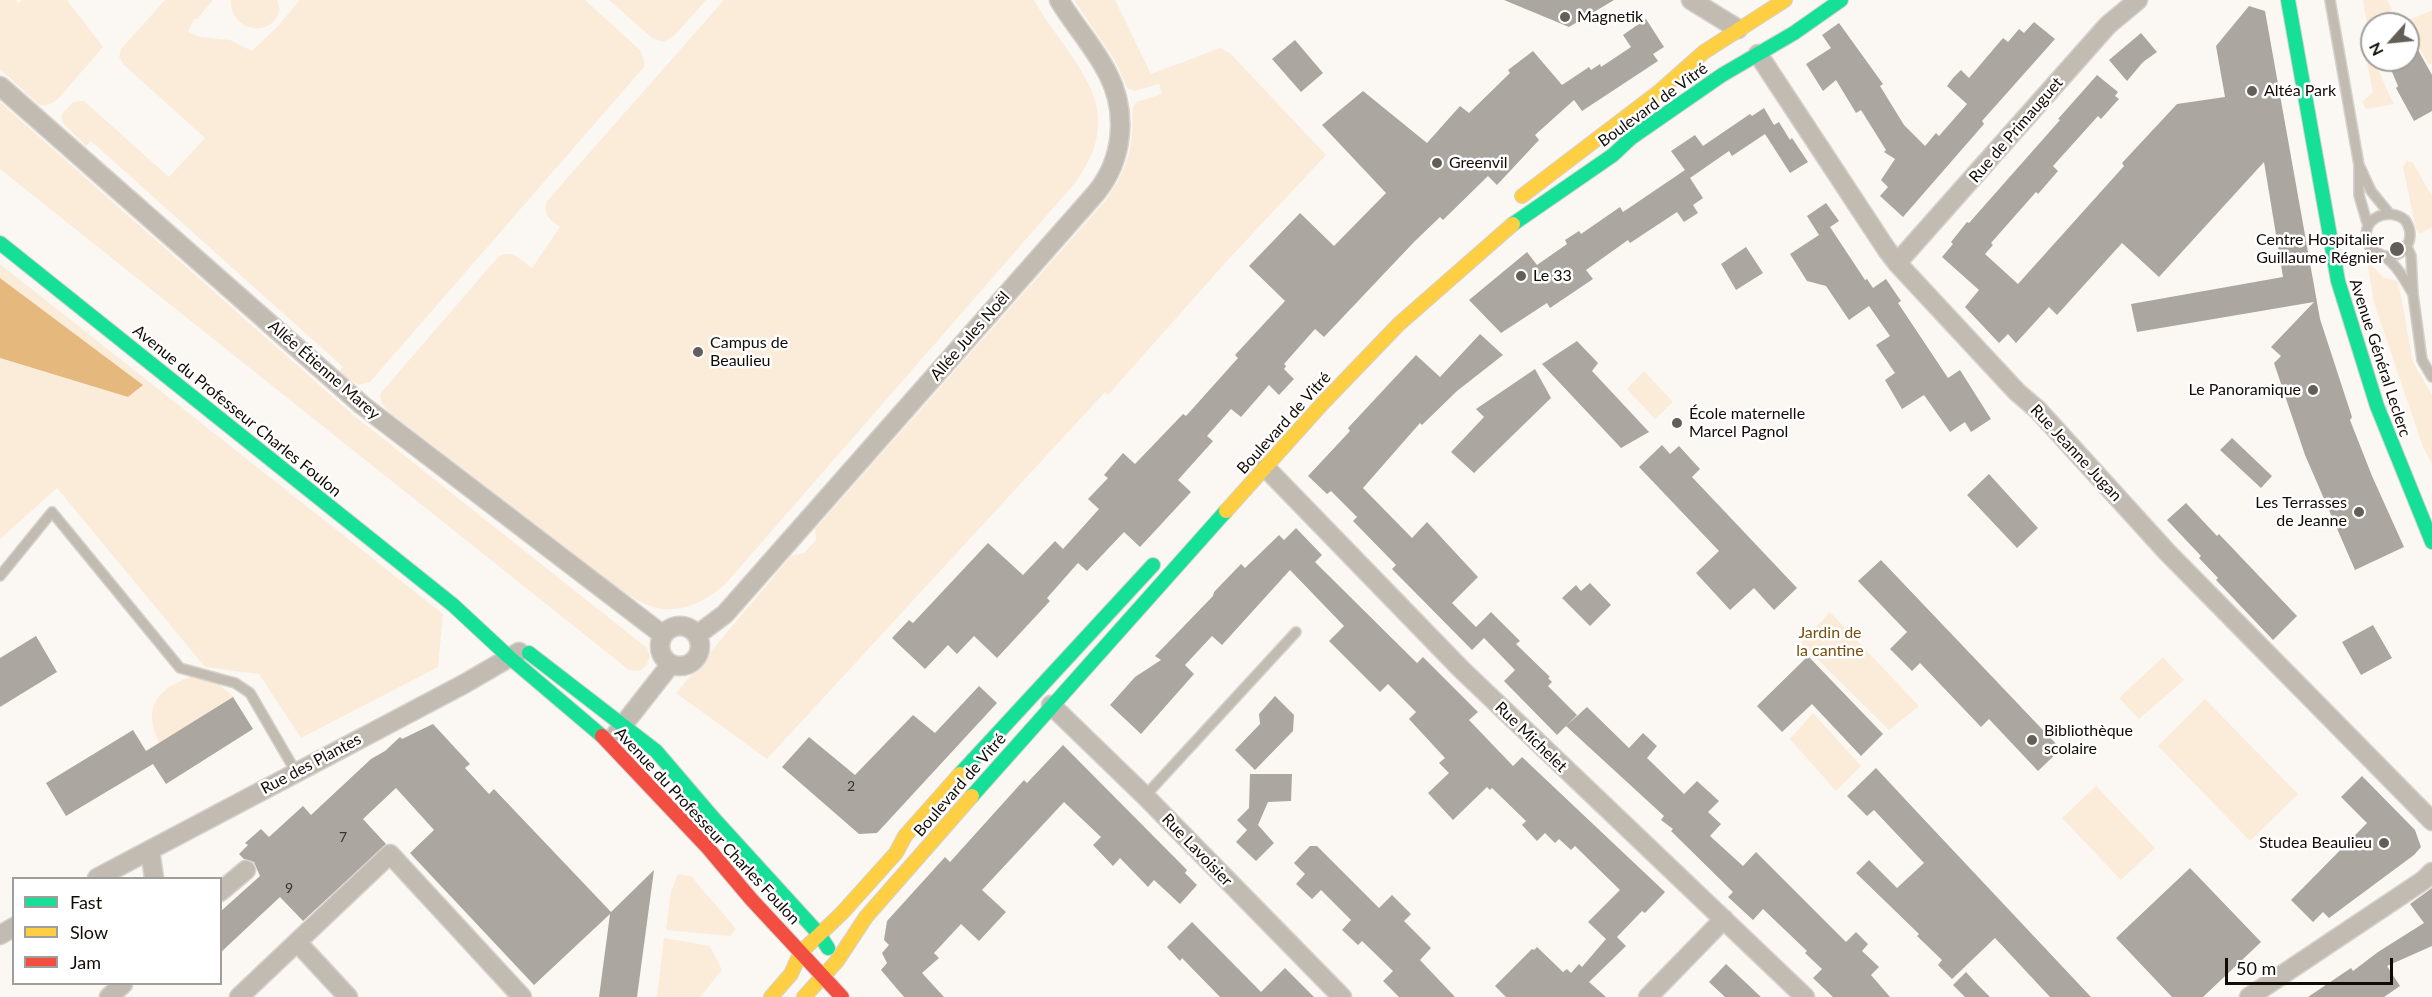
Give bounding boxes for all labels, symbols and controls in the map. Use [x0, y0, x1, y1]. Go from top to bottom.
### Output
place label: Magnetik [1577, 7, 1643, 27]
marker: Magnetik [1558, 10, 1572, 24]
north arrow [2360, 12, 2420, 72]
text: N [2364, 40, 2387, 59]
street label: Boulevard de Vitré [1594, 59, 1712, 151]
street label: Rue de Primauguet [1965, 73, 2067, 187]
place label: Altéa Park [2264, 81, 2336, 101]
marker: Altéa Park [2245, 84, 2259, 98]
place label: Greenvil [1449, 153, 1508, 173]
marker: Greenvil [1430, 156, 1444, 170]
place label: Centre Hospitalier Guillaume Régnier [2256, 230, 2384, 268]
marker: Centre Hospitalier Guillaume Régnier [2388, 240, 2406, 258]
place label: Le 33 [1533, 266, 1572, 286]
marker: Le 33 [1514, 269, 1528, 283]
street label: Avenue Général Leclerc [2345, 277, 2415, 439]
street label: Allée Jules Noël [926, 288, 1014, 384]
street label: Allée Étienne Marey [264, 316, 384, 424]
street label: Avenue du Professeur Charles Foulon [129, 321, 345, 501]
place label: Campus de Beaulieu [710, 333, 788, 371]
marker: Campus de Beaulieu [691, 345, 705, 359]
street label: Boulevard de Vitré [1233, 368, 1335, 478]
place label: Le Panoramique [2189, 380, 2301, 400]
marker: Le Panoramique [2306, 383, 2320, 397]
street label: Rue Jeanne Jugan [2026, 401, 2126, 505]
place label: École maternelle Marcel Pagnol [1689, 404, 1805, 442]
marker: École maternelle Marcel Pagnol [1670, 416, 1684, 430]
place label: Les Terrasses de Jeanne [2255, 493, 2347, 531]
marker: Les Terrasses de Jeanne [2352, 505, 2366, 519]
park label: Jardin de la cantine [1796, 623, 1864, 661]
street label: Rue Michelet [1491, 698, 1571, 776]
place label: Bibliothèque scolaire [2044, 721, 2133, 759]
street label: Avenue du Professeur Charles Foulon [610, 723, 804, 929]
street label: Boulevard de Vitré [910, 729, 1010, 841]
street label: Rue des Plantes [258, 730, 364, 798]
marker: Bibliothèque scolaire [2025, 733, 2039, 747]
house number: 2 [847, 778, 855, 794]
street label: Rue Lavoisier [1158, 810, 1236, 890]
house number: 7 [339, 829, 347, 845]
place label: Studea Beaulieu [2259, 833, 2372, 853]
marker: Studea Beaulieu [2377, 836, 2391, 850]
legend [12, 877, 222, 985]
house number: 9 [285, 880, 293, 896]
text: Fast [70, 891, 102, 913]
text: Slow [70, 921, 108, 943]
scale bar [2228, 946, 2396, 984]
text: Jam [70, 951, 101, 973]
text: 50 m [2236, 957, 2276, 979]

